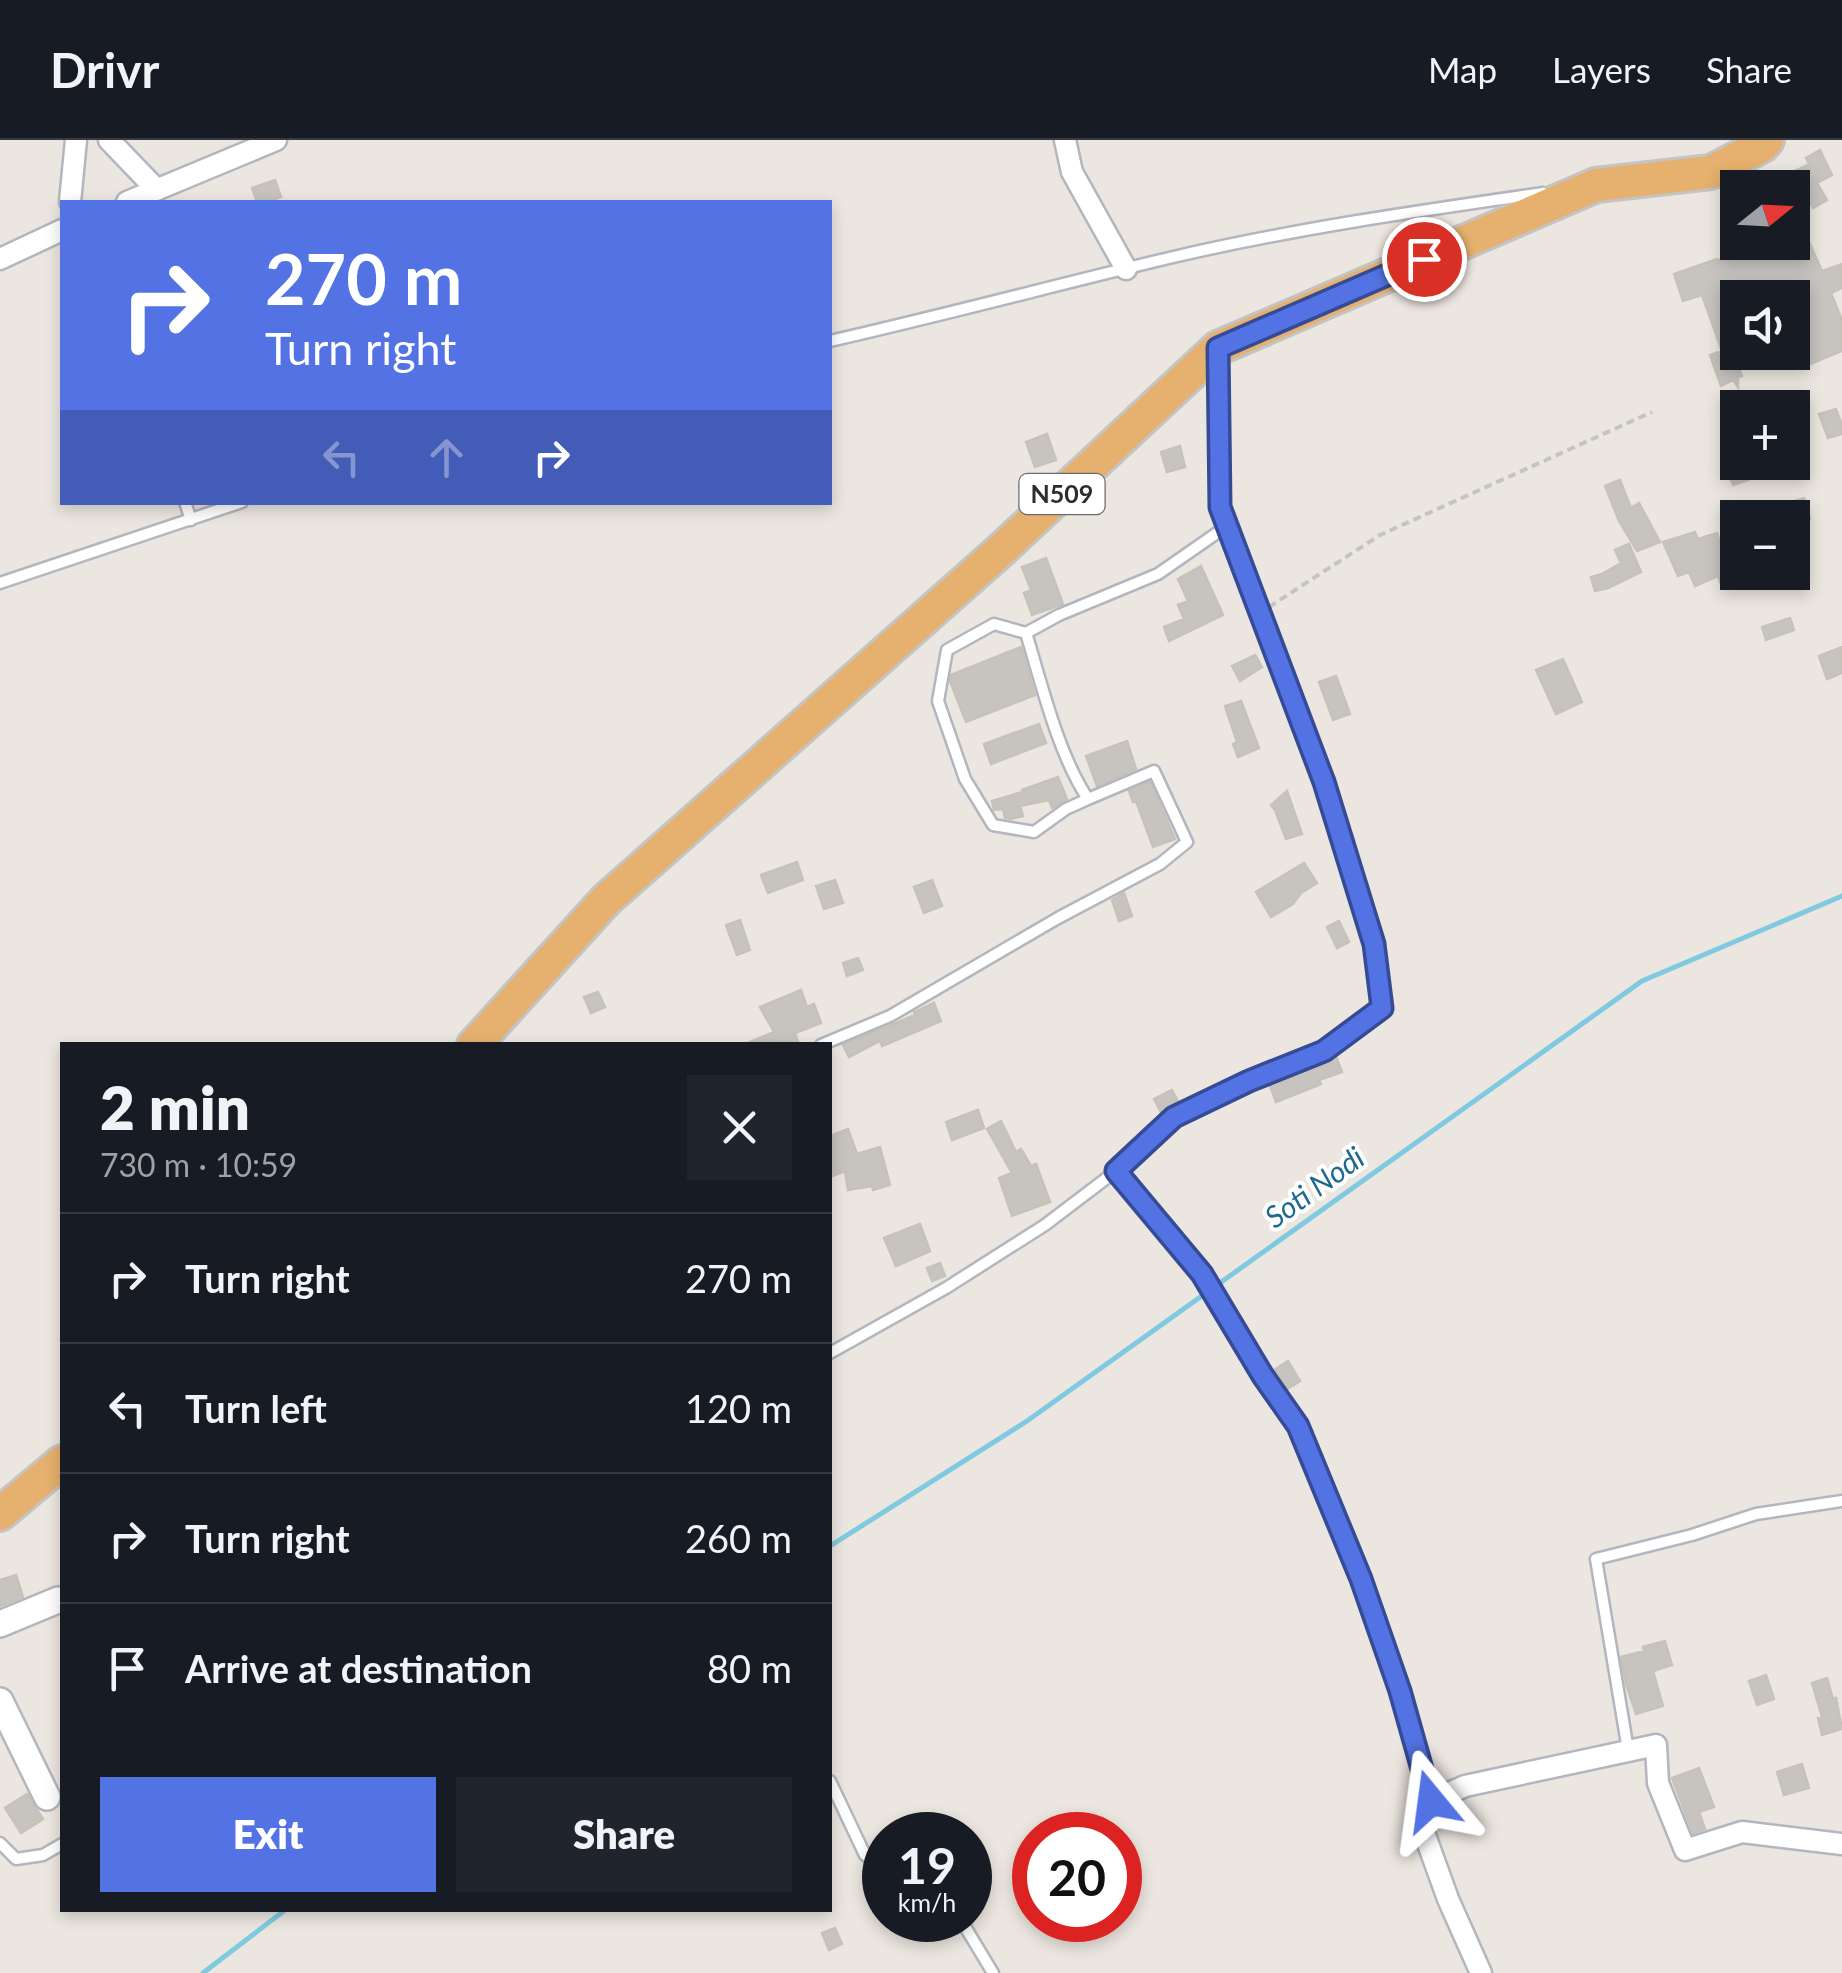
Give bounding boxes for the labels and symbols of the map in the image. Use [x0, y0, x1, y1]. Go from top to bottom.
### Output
north arrow [1720, 170, 1810, 260]
pin [1382, 217, 1467, 302]
road number: N509 [1020, 474, 1104, 514]
water label: Soti Nodi [1257, 1138, 1371, 1234]
position arrow [1379, 1749, 1483, 1853]
speed limit sign: 20 [1012, 1812, 1142, 1942]

